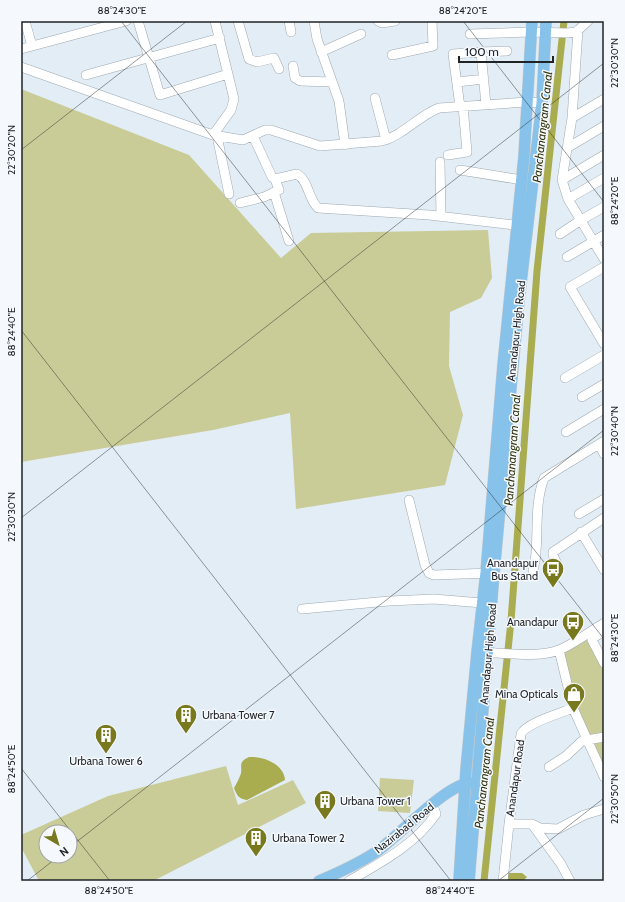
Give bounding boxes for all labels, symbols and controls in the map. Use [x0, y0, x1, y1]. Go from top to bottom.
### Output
text: 88°24'30"E [98, 4, 147, 17]
text: 88°24'20"E [439, 4, 488, 17]
scale bar [459, 38, 553, 64]
text: 22°30'30"N [608, 38, 621, 88]
text: 100 m [465, 44, 499, 59]
water label: Panchanangram Canal [529, 70, 555, 183]
text: 22°30'20"N [5, 125, 18, 175]
text: 88°24'20"E [608, 176, 621, 225]
street label: Anandapur High Road [504, 280, 528, 382]
text: 88°24'40"E [5, 307, 18, 356]
water label: Panchanangram Canal [501, 394, 523, 506]
text: 22°30'40"N [608, 406, 621, 456]
text: 22°30'30"N [5, 492, 18, 542]
place label: Anandapur Bus Stand [487, 556, 539, 583]
bus stop icon: Anandapur Bus Stand [540, 556, 566, 589]
street label: Anandapur High Road [477, 603, 499, 705]
bus stop icon: Anandapur [560, 609, 586, 642]
text: 88°24'30"E [608, 613, 621, 662]
place label: Anandapur [507, 615, 559, 629]
shop icon: Mina Opticals [561, 681, 587, 714]
place label: Mina Opticals [495, 687, 558, 701]
building icon: Urbana Tower 7 [173, 702, 199, 735]
place label: Urbana Tower 7 [202, 708, 275, 722]
water label: Panchanangram Canal [471, 716, 497, 829]
building icon: Urbana Tower 6 [93, 722, 119, 755]
street label: Anandapur Road [503, 739, 527, 817]
text: 88°24'50"E [5, 744, 18, 793]
place label: Urbana Tower 6 [69, 754, 143, 768]
text: 22°30'50"N [608, 774, 621, 824]
building icon: Urbana Tower 1 [312, 788, 338, 821]
place label: Urbana Tower 1 [340, 794, 411, 808]
street label: Nazirabad Road [371, 800, 437, 856]
north arrow [38, 824, 78, 864]
building icon: Urbana Tower 2 [243, 825, 269, 858]
place label: Urbana Tower 2 [272, 831, 345, 845]
text: N [57, 844, 72, 860]
text: 88°24'50"E [85, 884, 134, 897]
text: 88°24'40"E [426, 884, 475, 897]

